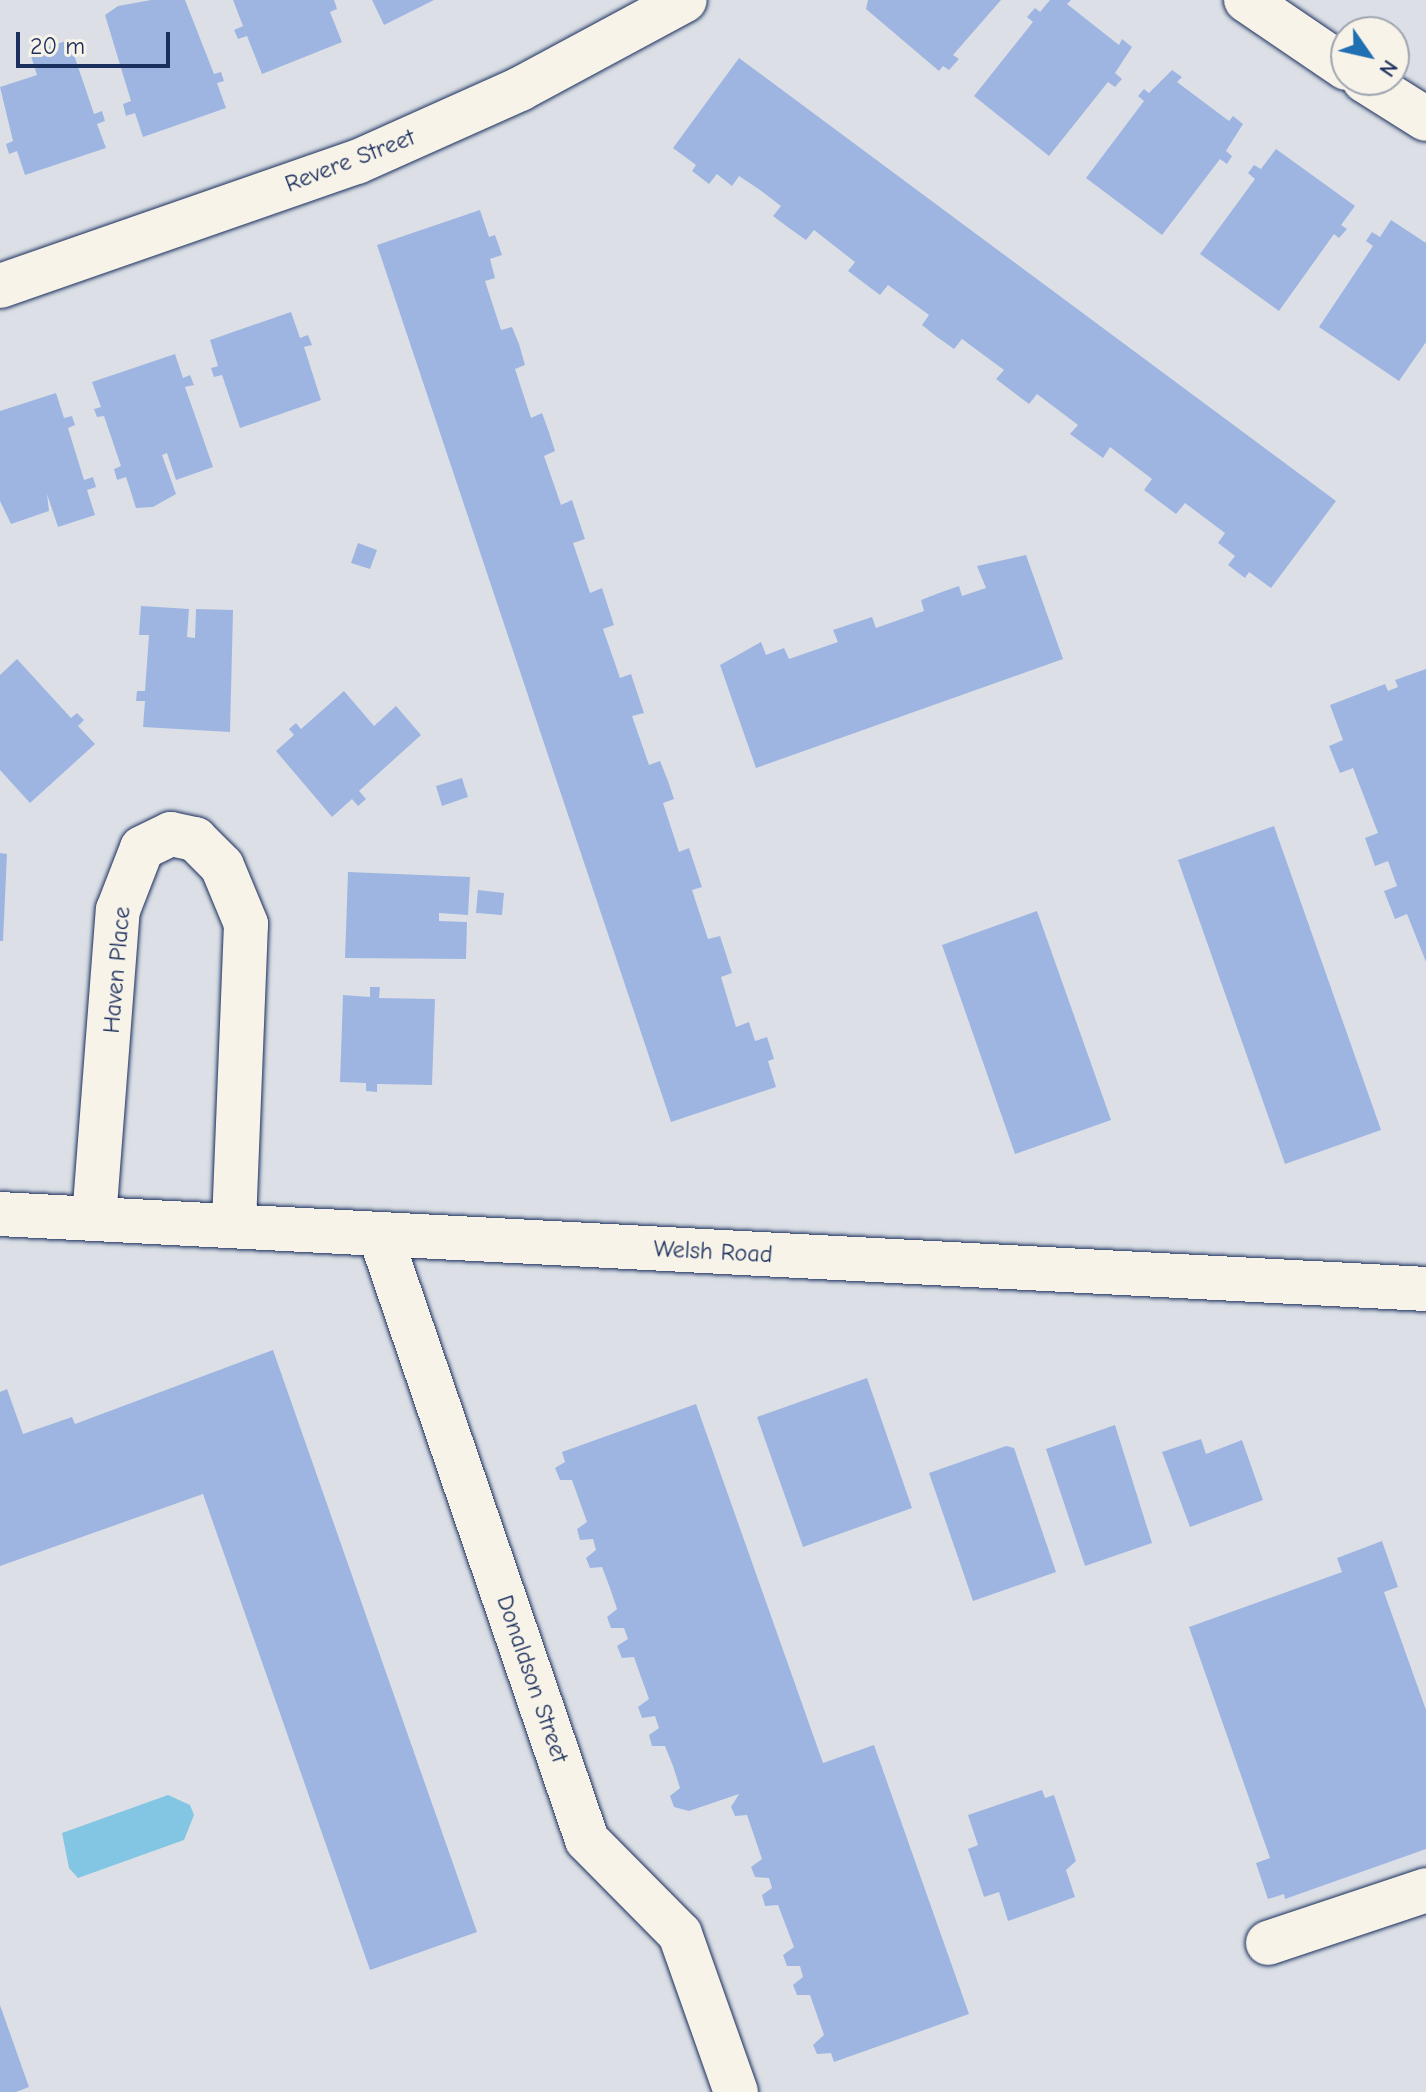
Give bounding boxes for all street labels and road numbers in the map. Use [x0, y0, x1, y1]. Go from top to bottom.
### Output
street label: Revere Street [281, 123, 419, 199]
street label: Haven Place [97, 905, 137, 1035]
street label: Welsh Road [653, 1235, 773, 1269]
street label: Donaldson Street [490, 1591, 574, 1767]

